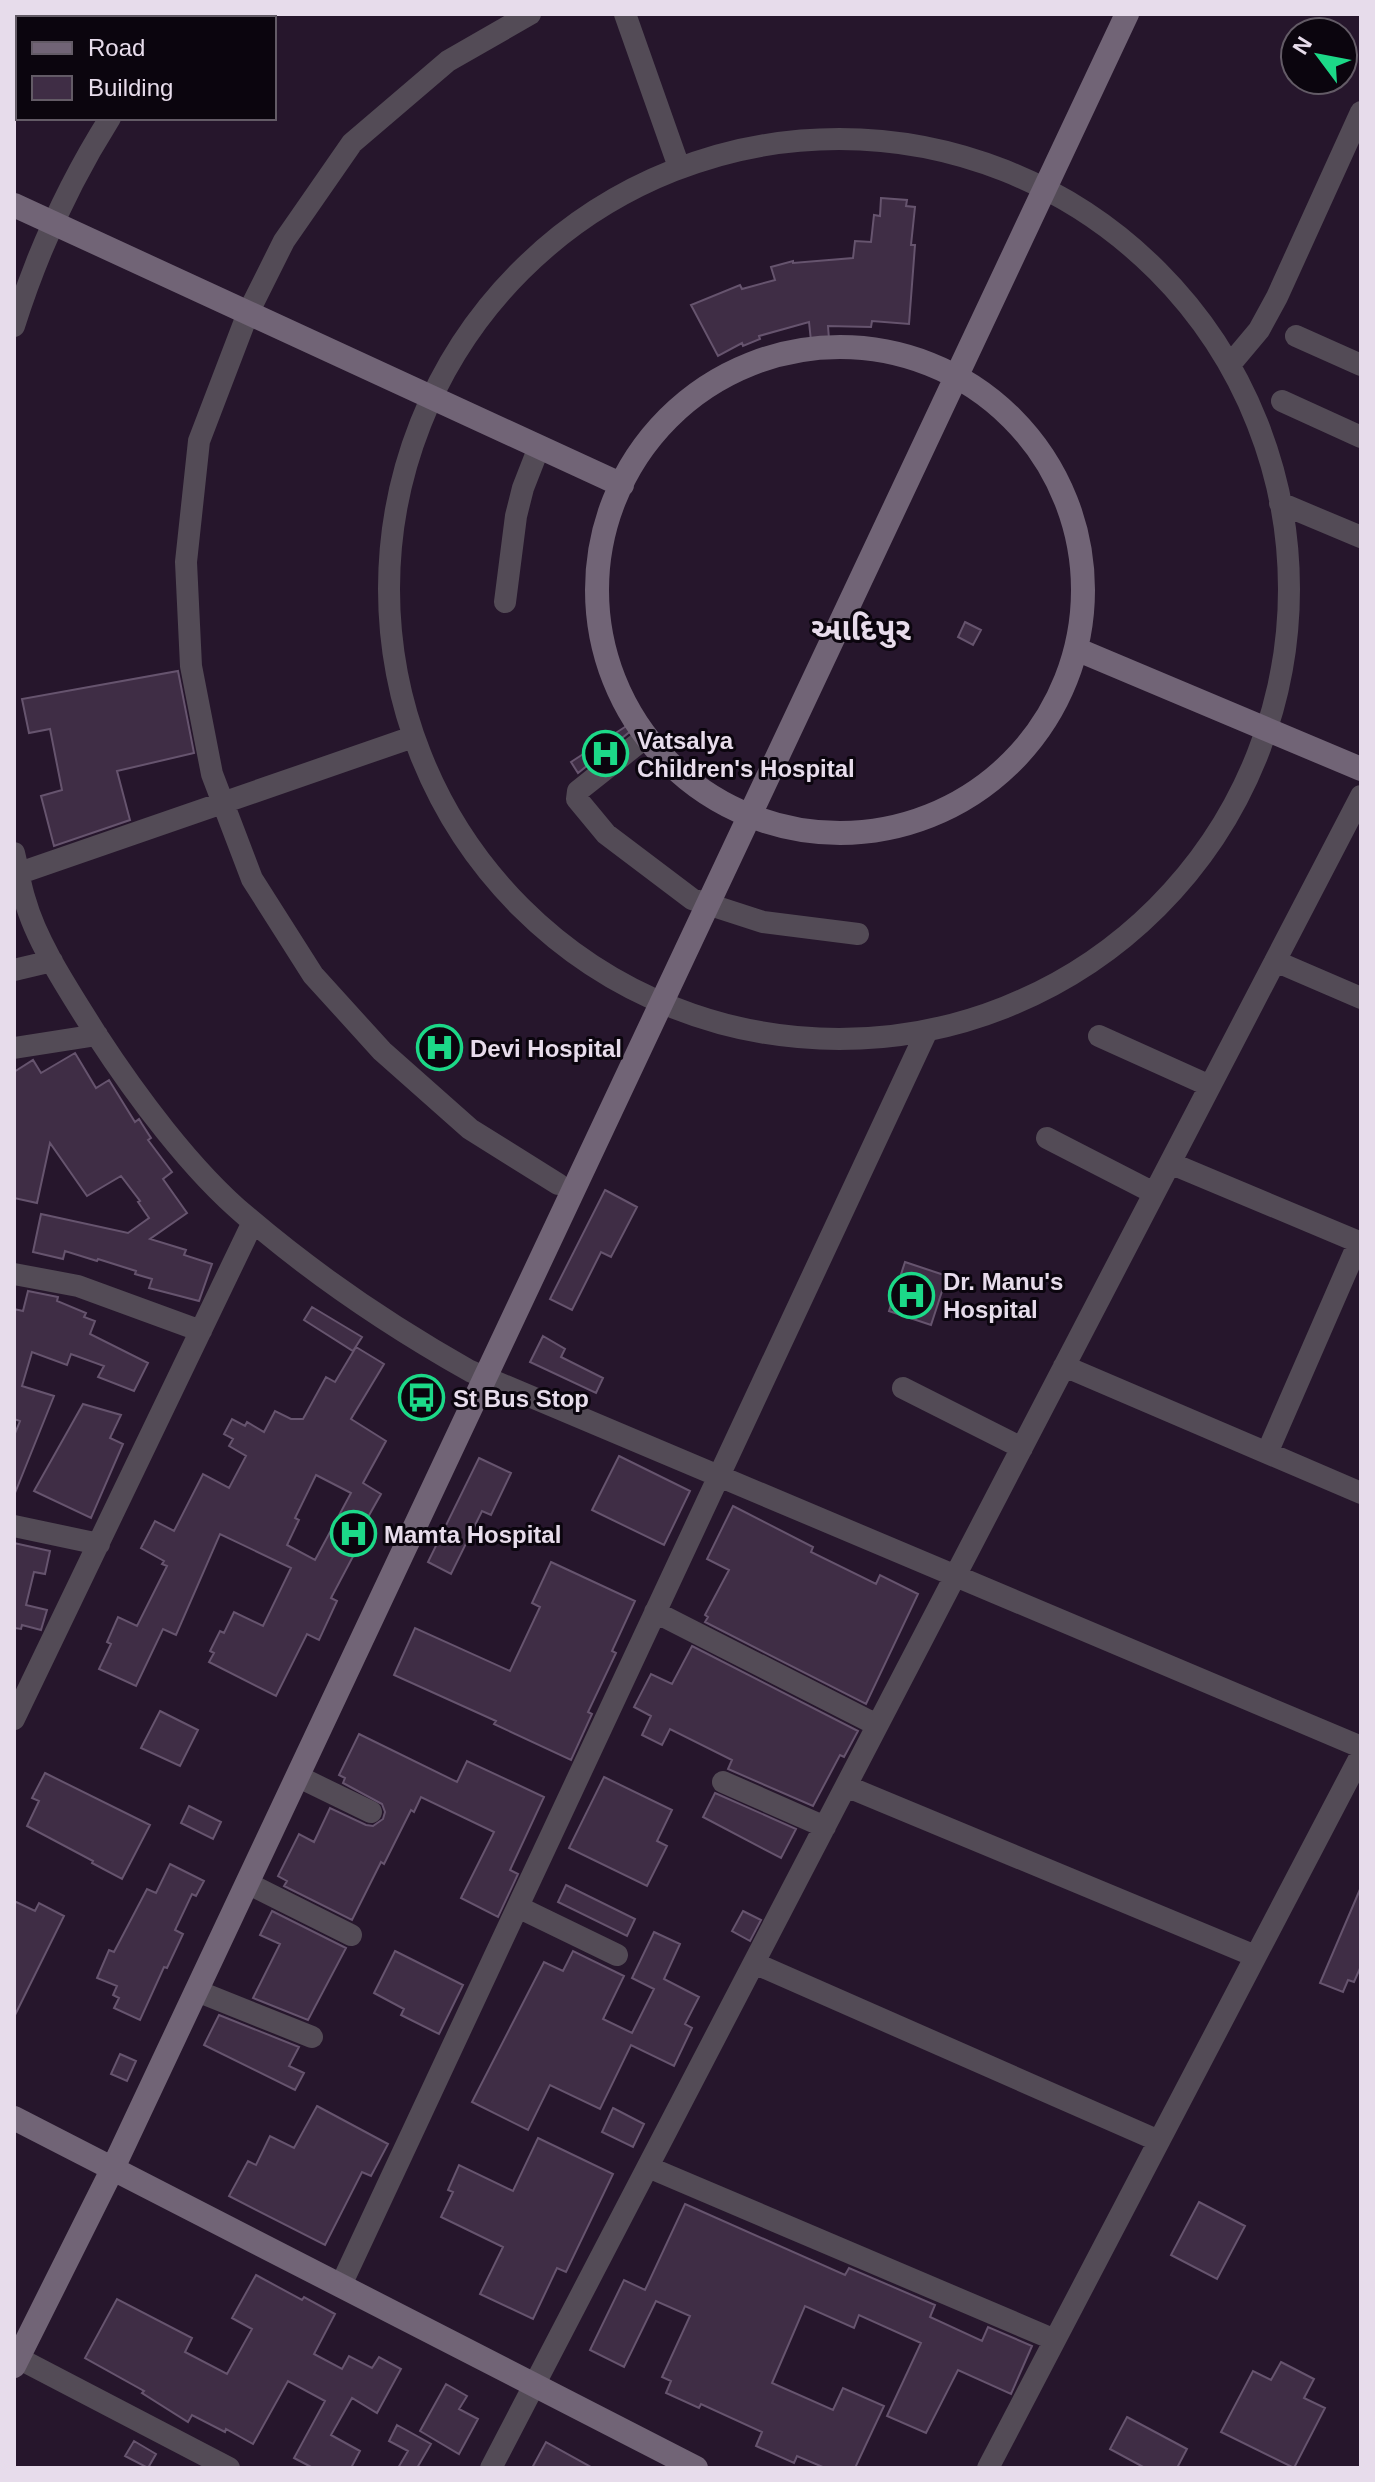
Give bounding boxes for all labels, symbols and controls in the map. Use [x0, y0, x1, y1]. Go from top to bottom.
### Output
legend [16, 16, 276, 120]
north arrow [1279, 16, 1359, 96]
text: N [1288, 32, 1317, 59]
text: Road [88, 34, 145, 61]
text: Building [88, 74, 173, 101]
district label: આદિપુર [811, 611, 912, 648]
place label: Vatsalya Children's Hospital [637, 727, 855, 782]
hospital icon: Vatsalya Children's Hospital [582, 730, 630, 778]
hospital icon: Devi Hospital [415, 1024, 463, 1072]
place label: Devi Hospital [470, 1035, 622, 1062]
place label: Dr. Manu's Hospital [943, 1268, 1063, 1323]
hospital icon: Dr. Manu's Hospital [888, 1271, 936, 1319]
bus stop icon: St Bus Stop [398, 1374, 446, 1422]
place label: St Bus Stop [453, 1385, 589, 1412]
hospital icon: Mamta Hospital [329, 1510, 377, 1558]
place label: Mamta Hospital [384, 1521, 561, 1548]

